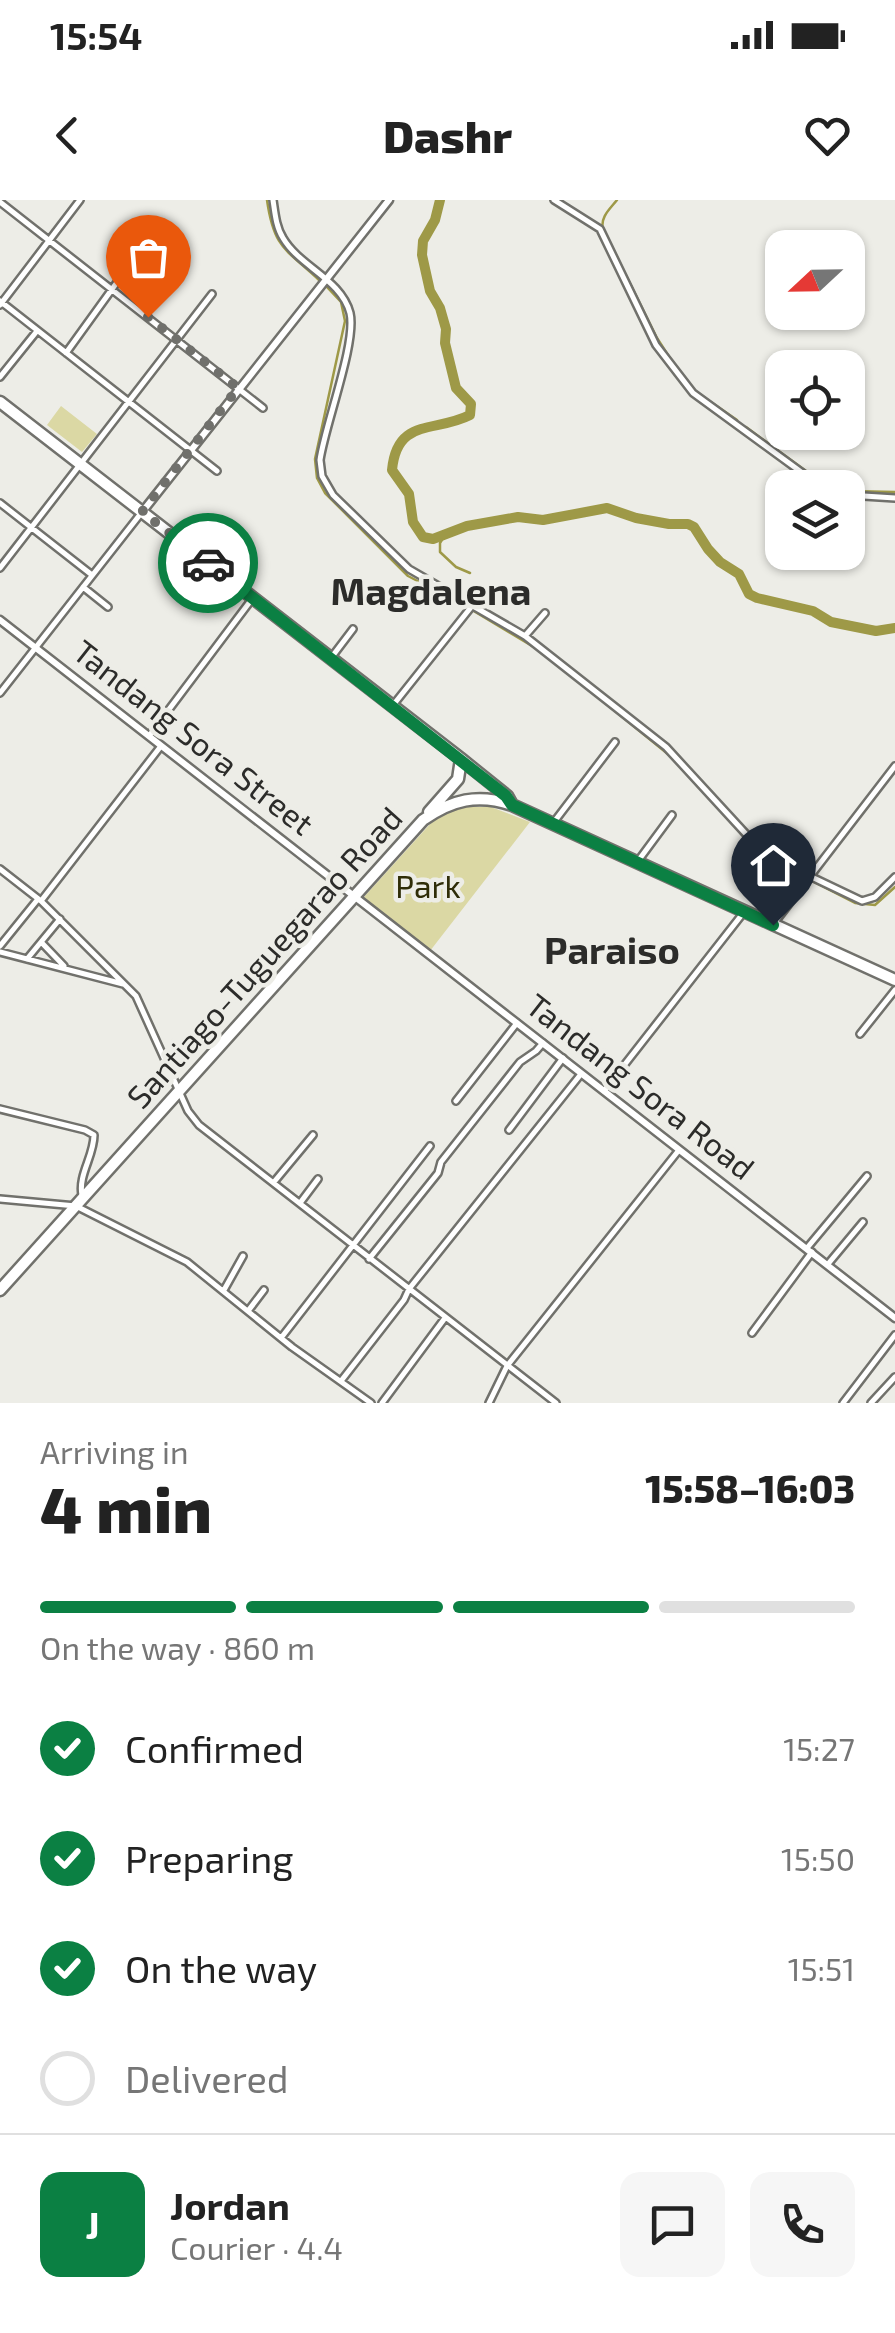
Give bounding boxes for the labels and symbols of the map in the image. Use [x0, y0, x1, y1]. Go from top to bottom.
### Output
pin [106, 215, 191, 318]
north arrow [765, 230, 865, 330]
courier [158, 513, 258, 613]
district label: Magdalena [330, 567, 532, 613]
street label: Tandang Sora Street [67, 631, 322, 842]
street label: Santiago-Tuguegarao Road [118, 798, 409, 1115]
pin [731, 823, 816, 926]
park label: Park [395, 866, 461, 904]
district label: Paraiso [544, 926, 680, 972]
street label: Tandang Sora Road [520, 985, 763, 1186]

